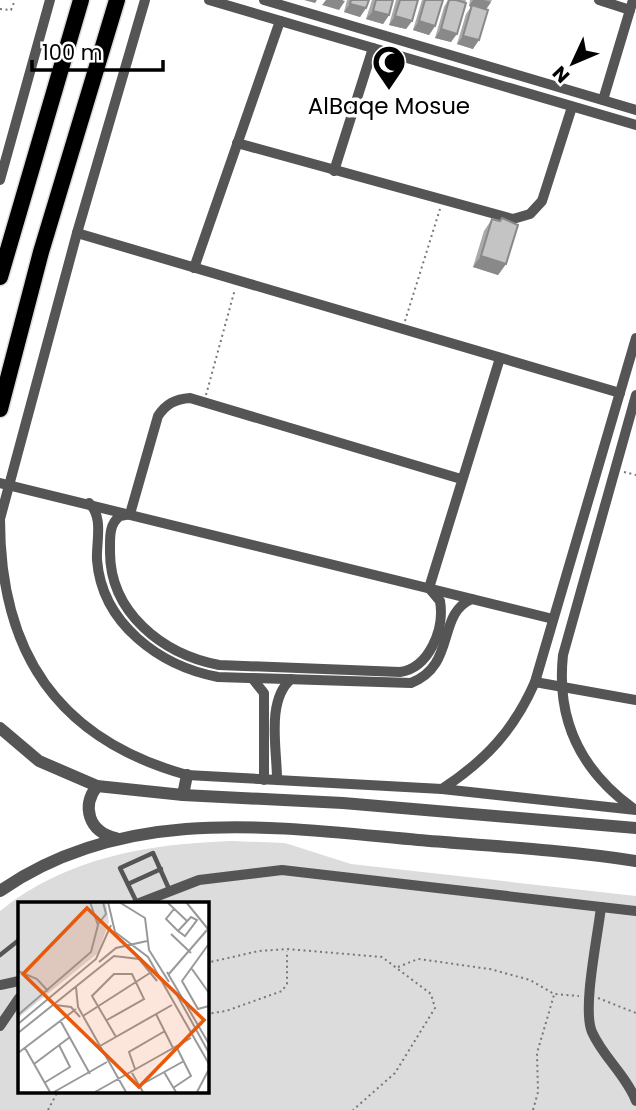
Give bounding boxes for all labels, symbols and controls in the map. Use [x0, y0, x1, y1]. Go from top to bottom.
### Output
scale bar [32, 28, 163, 72]
north arrow [538, 28, 608, 98]
text: 100 m [42, 38, 102, 67]
mosque icon: AlBaqe Mosue [370, 43, 408, 92]
text: N [546, 60, 576, 89]
place label: AlBaqe Mosue [308, 90, 470, 122]
inset map [18, 902, 208, 1092]

